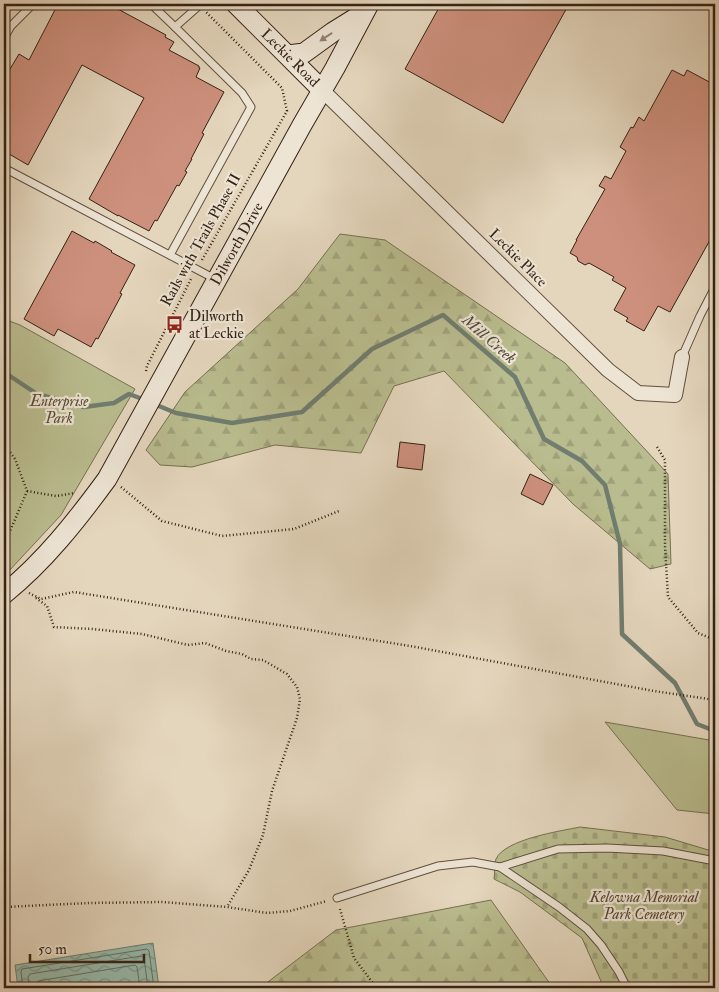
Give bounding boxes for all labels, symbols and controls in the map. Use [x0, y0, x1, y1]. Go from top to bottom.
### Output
street label: Leckie Road [257, 25, 324, 92]
one-way arrow [320, 32, 333, 42]
street label: Rails with Trails Phase II [157, 170, 245, 310]
street label: Dilworth Drive [206, 199, 268, 289]
street label: Leckie Place [485, 225, 551, 291]
place label: Dilworth at Leckie [189, 307, 244, 343]
water label: Mill Creek [457, 310, 520, 368]
bus stop icon: Dilworth at Leckie [165, 315, 185, 335]
park label: Enterprise Park [29, 392, 89, 428]
park label: Kelowna Memorial Park Cemetery [589, 888, 700, 924]
scale bar [30, 932, 144, 964]
text: 50 m [38, 940, 67, 959]

